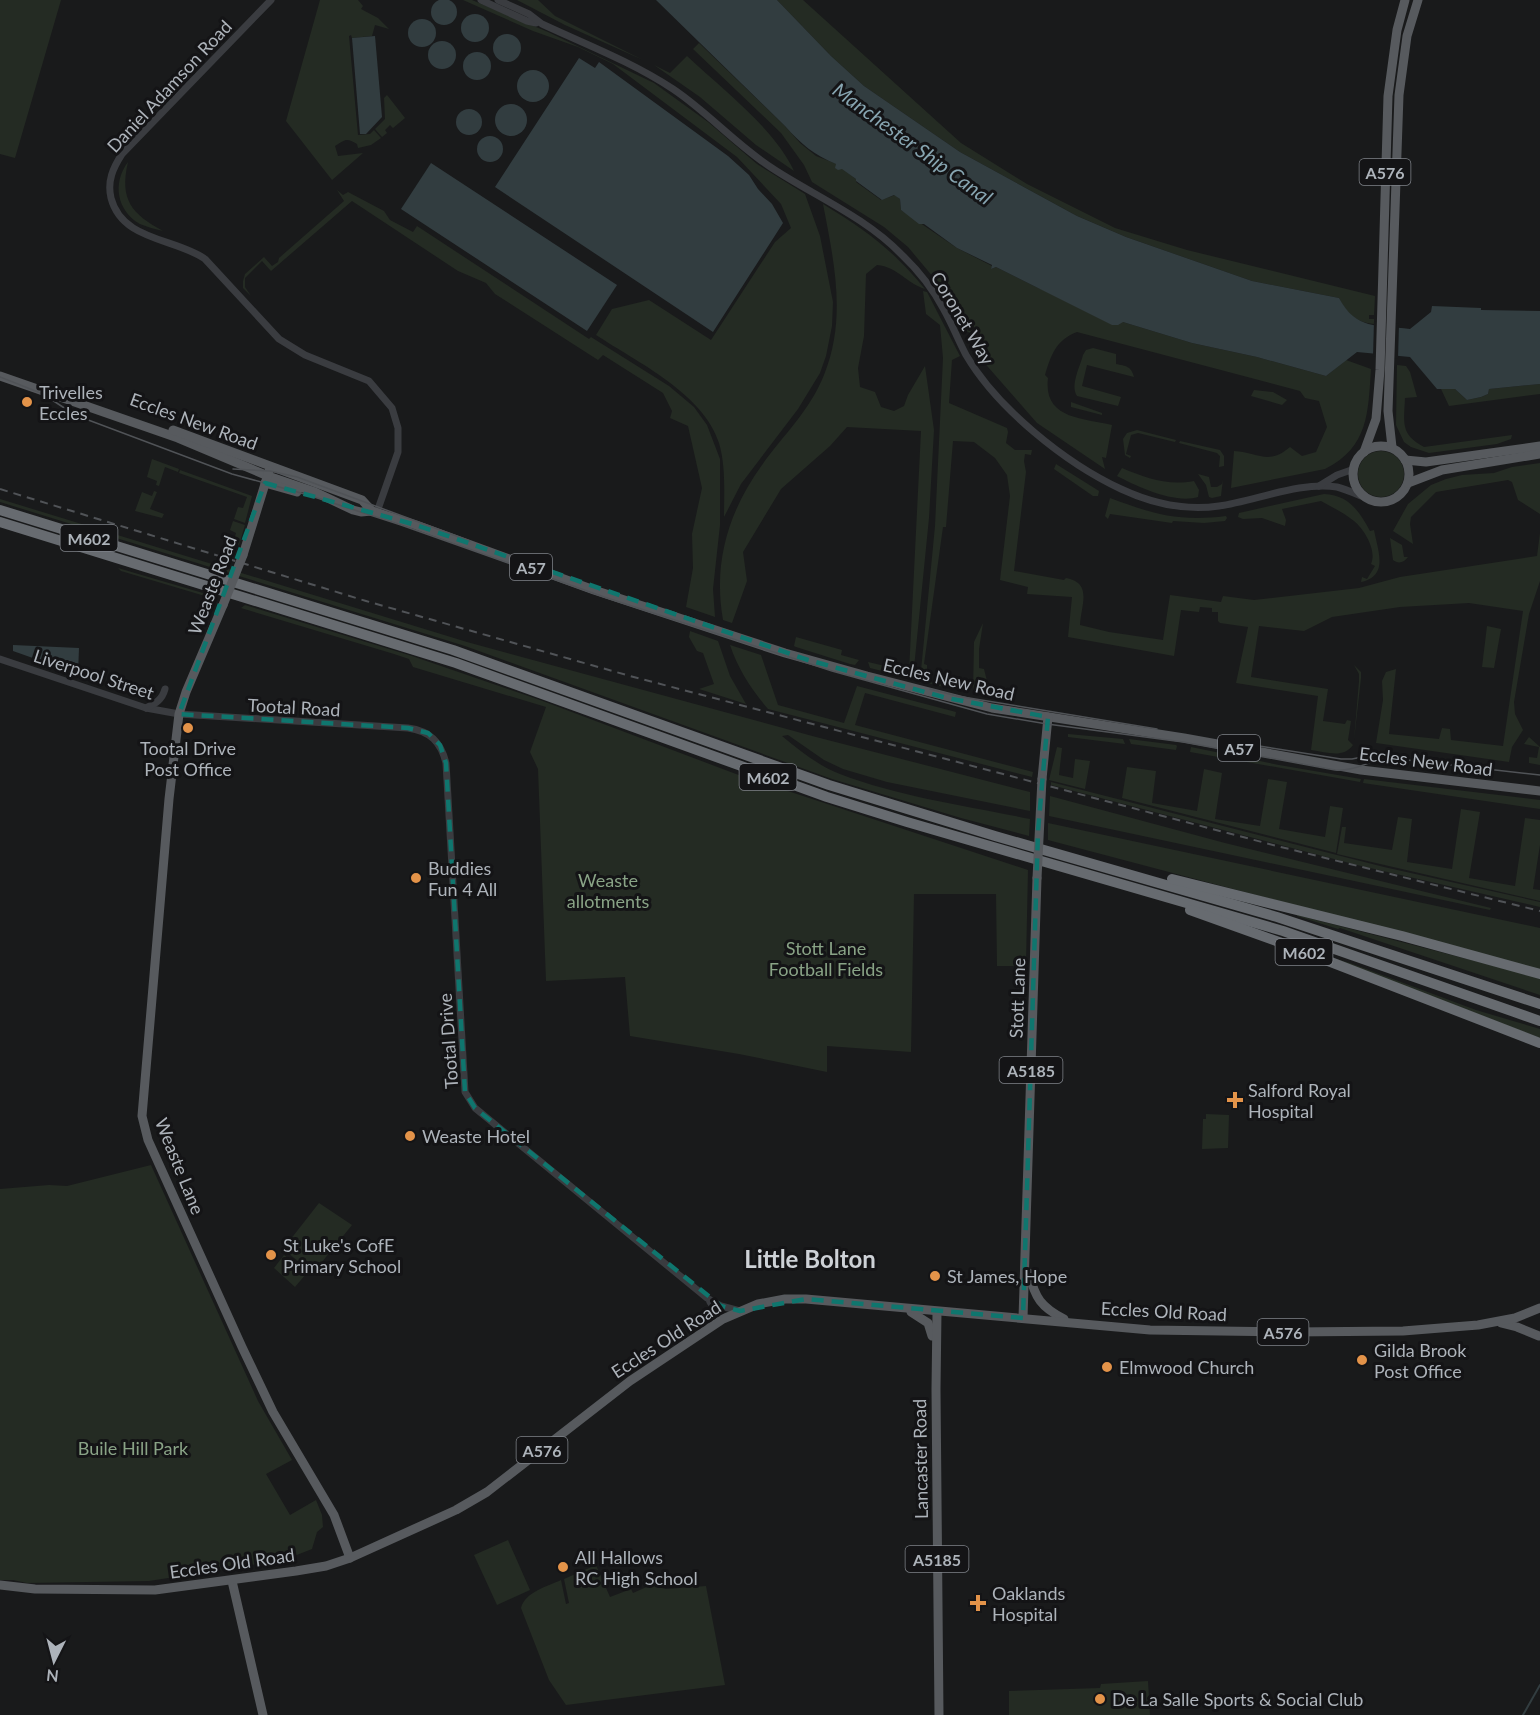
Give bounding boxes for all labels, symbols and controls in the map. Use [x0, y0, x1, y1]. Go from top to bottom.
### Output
street label: Daniel Adamson Road [102, 15, 236, 157]
water label: Manchester Ship Canal [829, 77, 998, 209]
road number: A576 [1360, 159, 1410, 185]
street label: Coronet Way [927, 268, 1000, 369]
place label: Trivelles Eccles [39, 381, 103, 424]
street label: Eccles New Road [127, 388, 261, 454]
marker: Trivelles Eccles [20, 395, 34, 409]
road number: M602 [60, 525, 118, 551]
street label: Weaste Road [183, 532, 241, 638]
road number: A57 [510, 554, 552, 580]
street label: Liverpool Street [31, 644, 158, 704]
street label: Eccles New Road [881, 653, 1017, 705]
street label: Tootal Road [247, 694, 341, 720]
marker: Tootal Drive Post Office [181, 721, 195, 735]
road number: A57 [1218, 735, 1260, 761]
place label: Tootal Drive Post Office [140, 737, 236, 780]
street label: Eccles New Road [1358, 742, 1494, 780]
road number: M602 [740, 764, 796, 790]
place label: Buddies Fun 4 All [428, 857, 497, 900]
park label: Weaste allotments [567, 869, 649, 912]
marker: Buddies Fun 4 All [409, 871, 423, 885]
park label: Stott Lane Football Fields [769, 937, 883, 980]
road number: M602 [1276, 939, 1332, 965]
street label: Stott Lane [1005, 957, 1029, 1039]
street label: Tootal Drive [434, 992, 462, 1090]
road number: A5185 [1000, 1057, 1062, 1083]
place label: Salford Royal Hospital [1248, 1079, 1351, 1122]
marker: Salford Royal Hospital [1226, 1091, 1244, 1109]
street label: Weaste Lane [151, 1115, 209, 1217]
place label: Weaste Hotel [422, 1125, 530, 1147]
marker: Weaste Hotel [403, 1129, 417, 1143]
place label: St Luke's CofE Primary School [283, 1234, 401, 1277]
district label: Little Bolton [744, 1244, 876, 1273]
marker: St Luke's CofE Primary School [264, 1248, 278, 1262]
place label: St James, Hope [947, 1265, 1067, 1287]
marker: St James, Hope [928, 1269, 942, 1283]
street label: Eccles Old Road [607, 1295, 725, 1383]
street label: Eccles Old Road [1100, 1297, 1228, 1325]
road number: A576 [1258, 1319, 1308, 1345]
place label: Gilda Brook Post Office [1374, 1339, 1467, 1382]
marker: Gilda Brook Post Office [1355, 1353, 1369, 1367]
place label: Elmwood Church [1119, 1356, 1254, 1378]
marker: Elmwood Church [1100, 1360, 1114, 1374]
street label: Lancaster Road [908, 1399, 932, 1519]
park label: Buile Hill Park [78, 1437, 189, 1459]
road number: A576 [516, 1437, 568, 1463]
street label: Eccles Old Road [168, 1543, 296, 1583]
place label: All Hallows RC High School [575, 1546, 698, 1589]
road number: A5185 [906, 1546, 968, 1572]
marker: All Hallows RC High School [556, 1560, 570, 1574]
place label: Oaklands Hospital [992, 1582, 1066, 1625]
marker: Oaklands Hospital [969, 1594, 987, 1612]
north arrow [24, 1631, 84, 1691]
text: N [45, 1666, 60, 1687]
place label: De La Salle Sports & Social Club [1112, 1688, 1363, 1710]
marker: De La Salle Sports & Social Club [1093, 1692, 1107, 1706]

